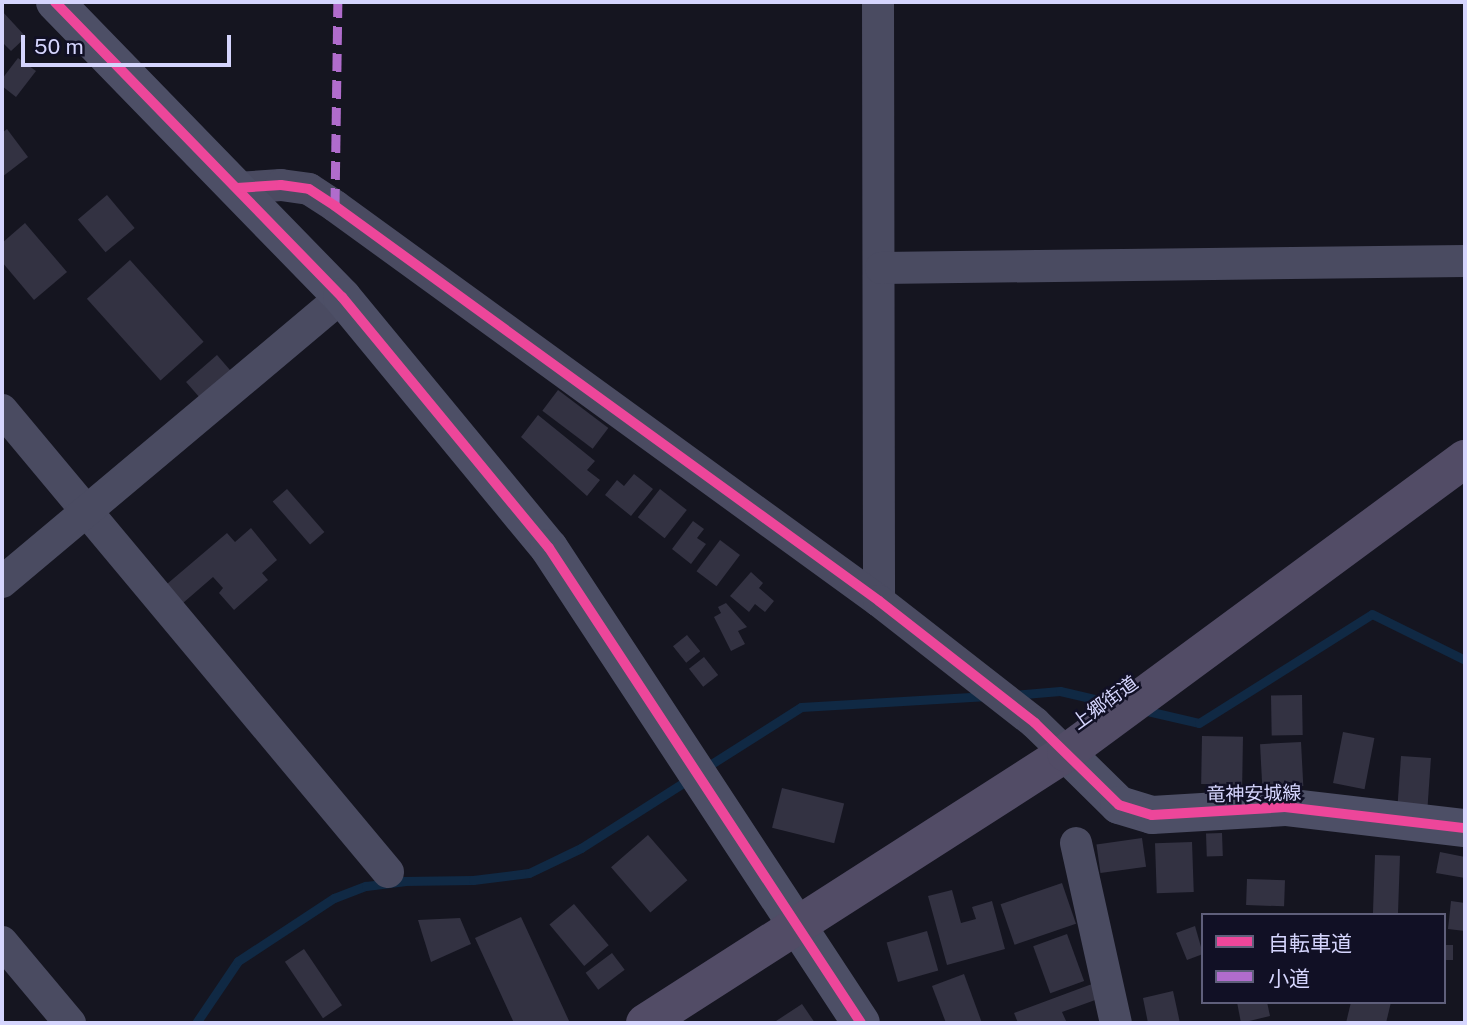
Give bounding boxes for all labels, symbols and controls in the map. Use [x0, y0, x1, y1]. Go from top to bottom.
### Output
scale bar [24, 21, 234, 65]
text: 50 m [34, 34, 84, 59]
street label: 上郷街道 [1068, 671, 1142, 735]
street label: 竜神安城線 [1206, 782, 1302, 806]
legend [1201, 913, 1446, 1004]
text: 自転車道 [1268, 931, 1352, 956]
text: 小道 [1268, 966, 1310, 991]

